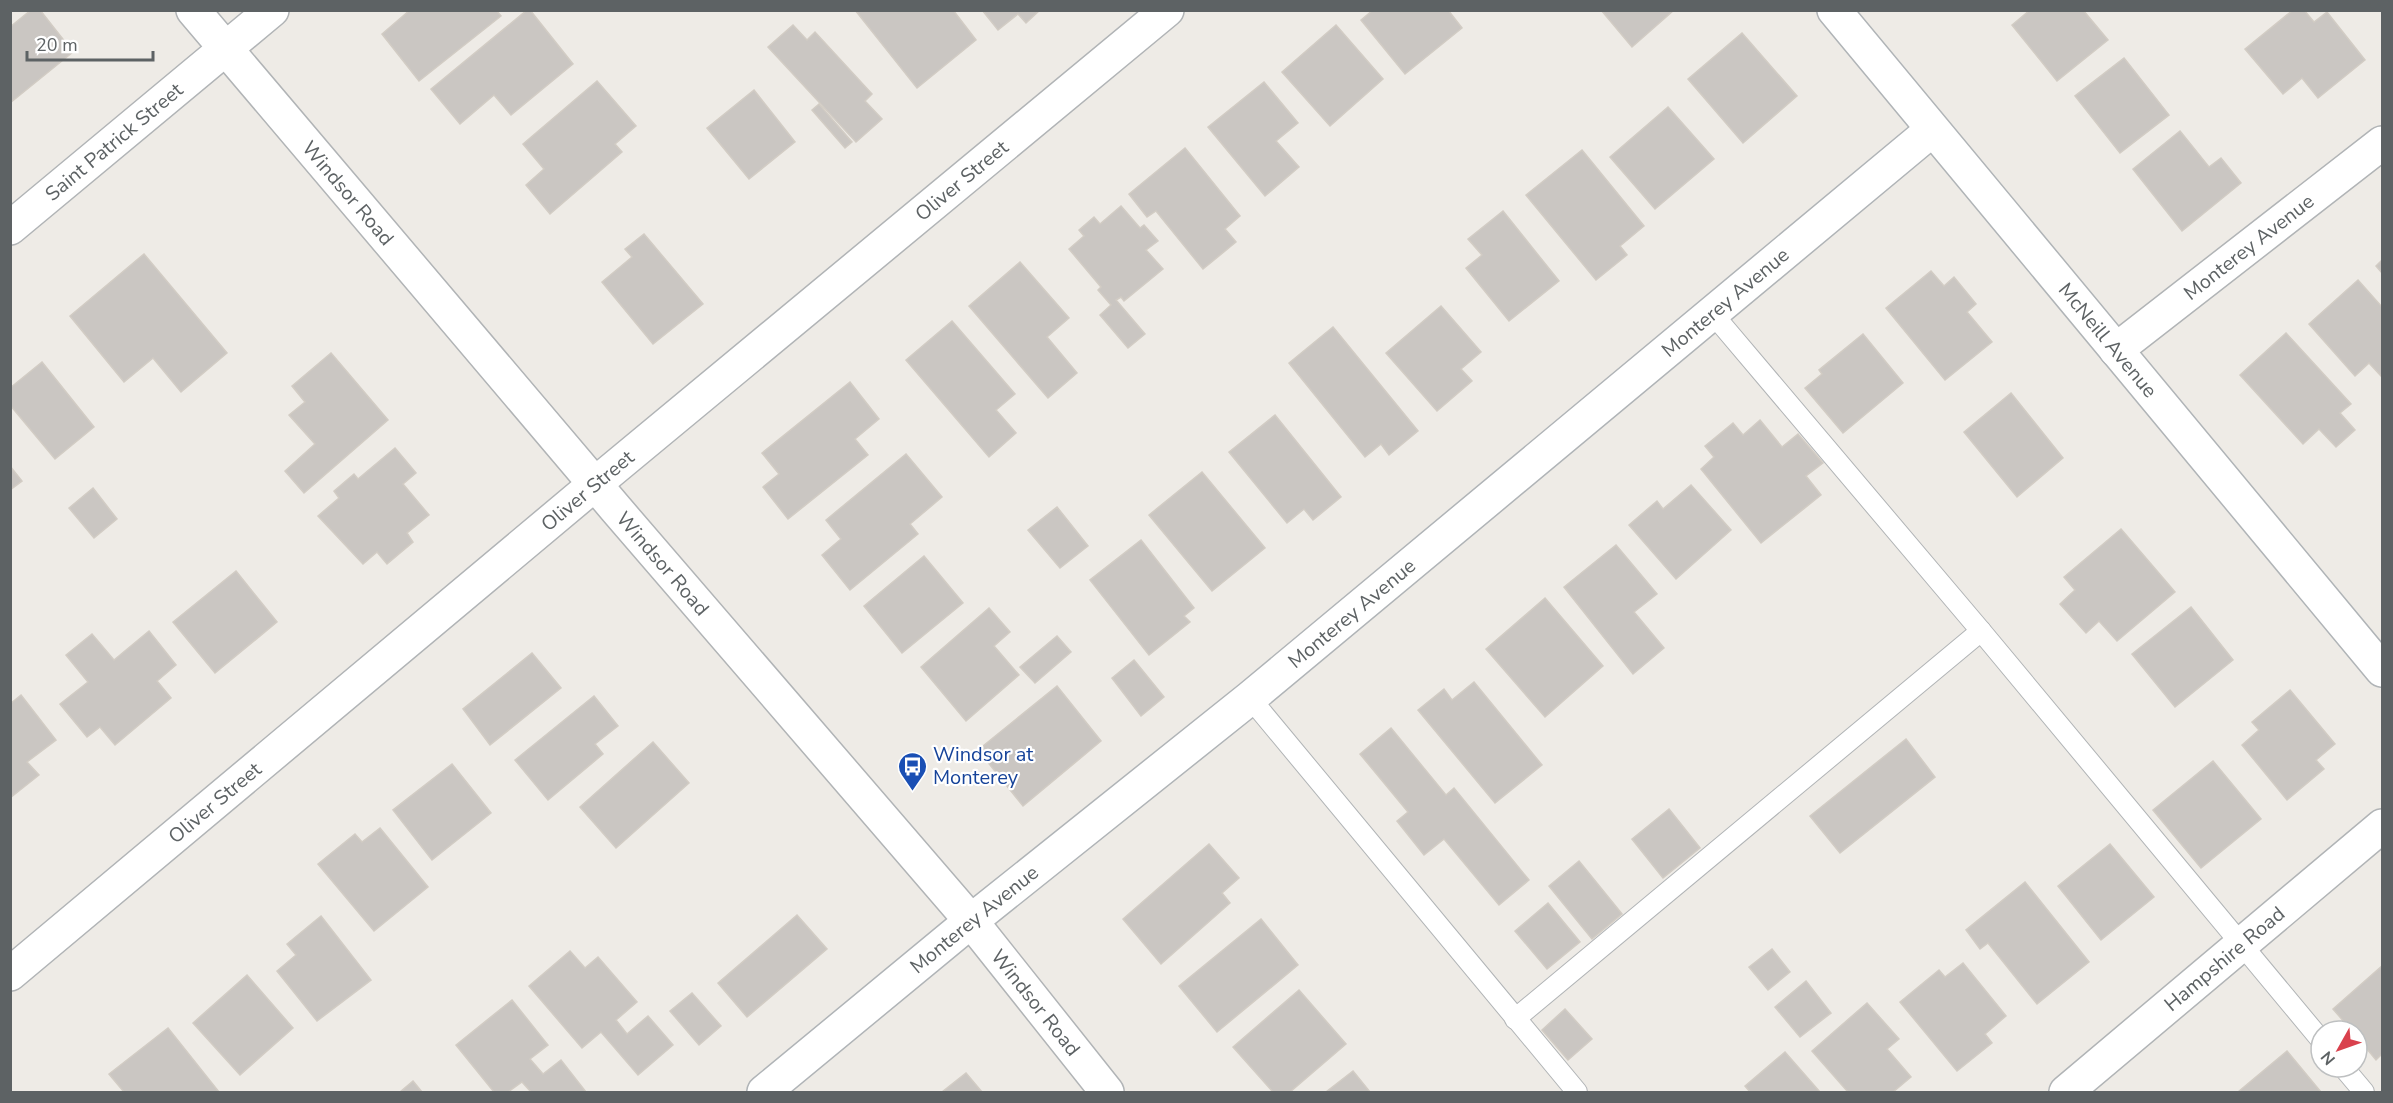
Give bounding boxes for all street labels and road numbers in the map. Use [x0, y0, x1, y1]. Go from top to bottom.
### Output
street label: Saint Patrick Street [39, 76, 189, 207]
street label: Oliver Street [909, 133, 1015, 227]
street label: Windsor Road [296, 135, 400, 251]
street label: Monterey Avenue [2178, 188, 2319, 306]
street label: Monterey Avenue [1656, 241, 1795, 363]
street label: McNeill Avenue [2052, 277, 2164, 403]
street label: Oliver Street [535, 443, 640, 537]
street label: Windsor Road [610, 506, 715, 621]
street label: Monterey Avenue [1282, 552, 1421, 674]
street label: Oliver Street [162, 755, 268, 849]
street label: Monterey Avenue [904, 859, 1044, 980]
street label: Hampshire Road [2158, 900, 2290, 1017]
street label: Windsor Road [985, 943, 1087, 1061]

